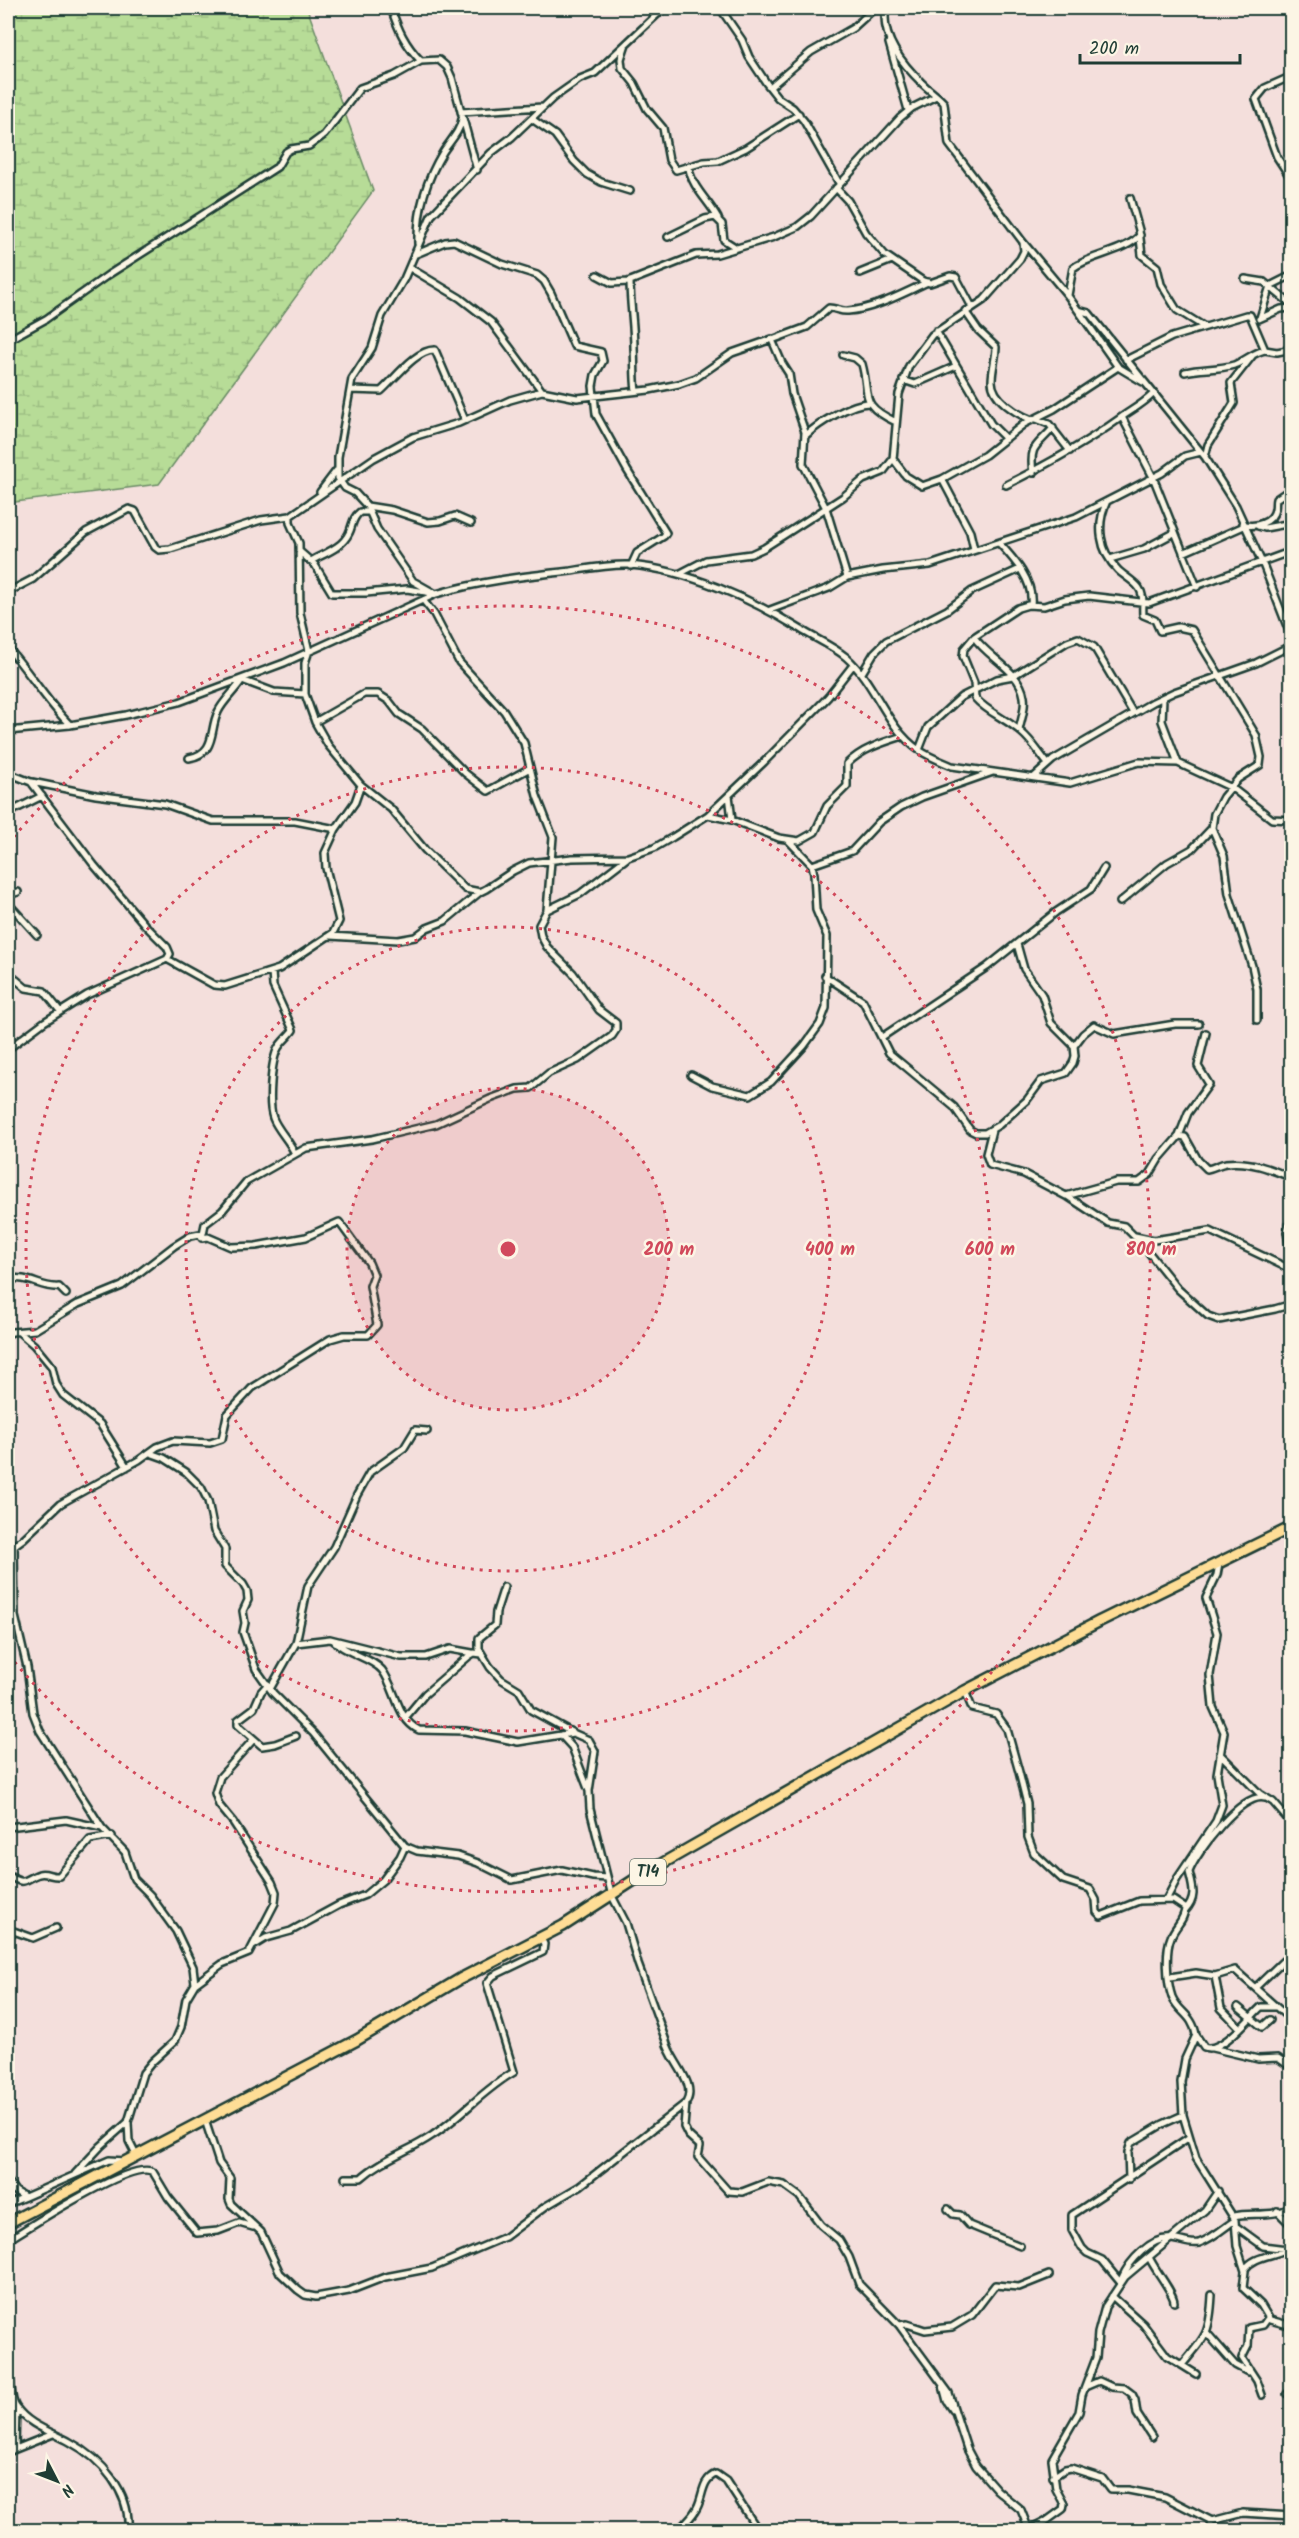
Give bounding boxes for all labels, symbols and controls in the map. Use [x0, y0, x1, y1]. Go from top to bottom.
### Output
scale bar [1080, 27, 1240, 65]
text: 200 m [1089, 35, 1139, 64]
text: 200 m [644, 1236, 695, 1265]
text: 400 m [805, 1236, 855, 1265]
text: 600 m [965, 1236, 1015, 1265]
text: 800 m [1126, 1236, 1177, 1265]
centre of rings [498, 1239, 518, 1259]
road number: T14 [630, 1859, 666, 1885]
north arrow [27, 2451, 87, 2511]
text: N [54, 2478, 80, 2502]

